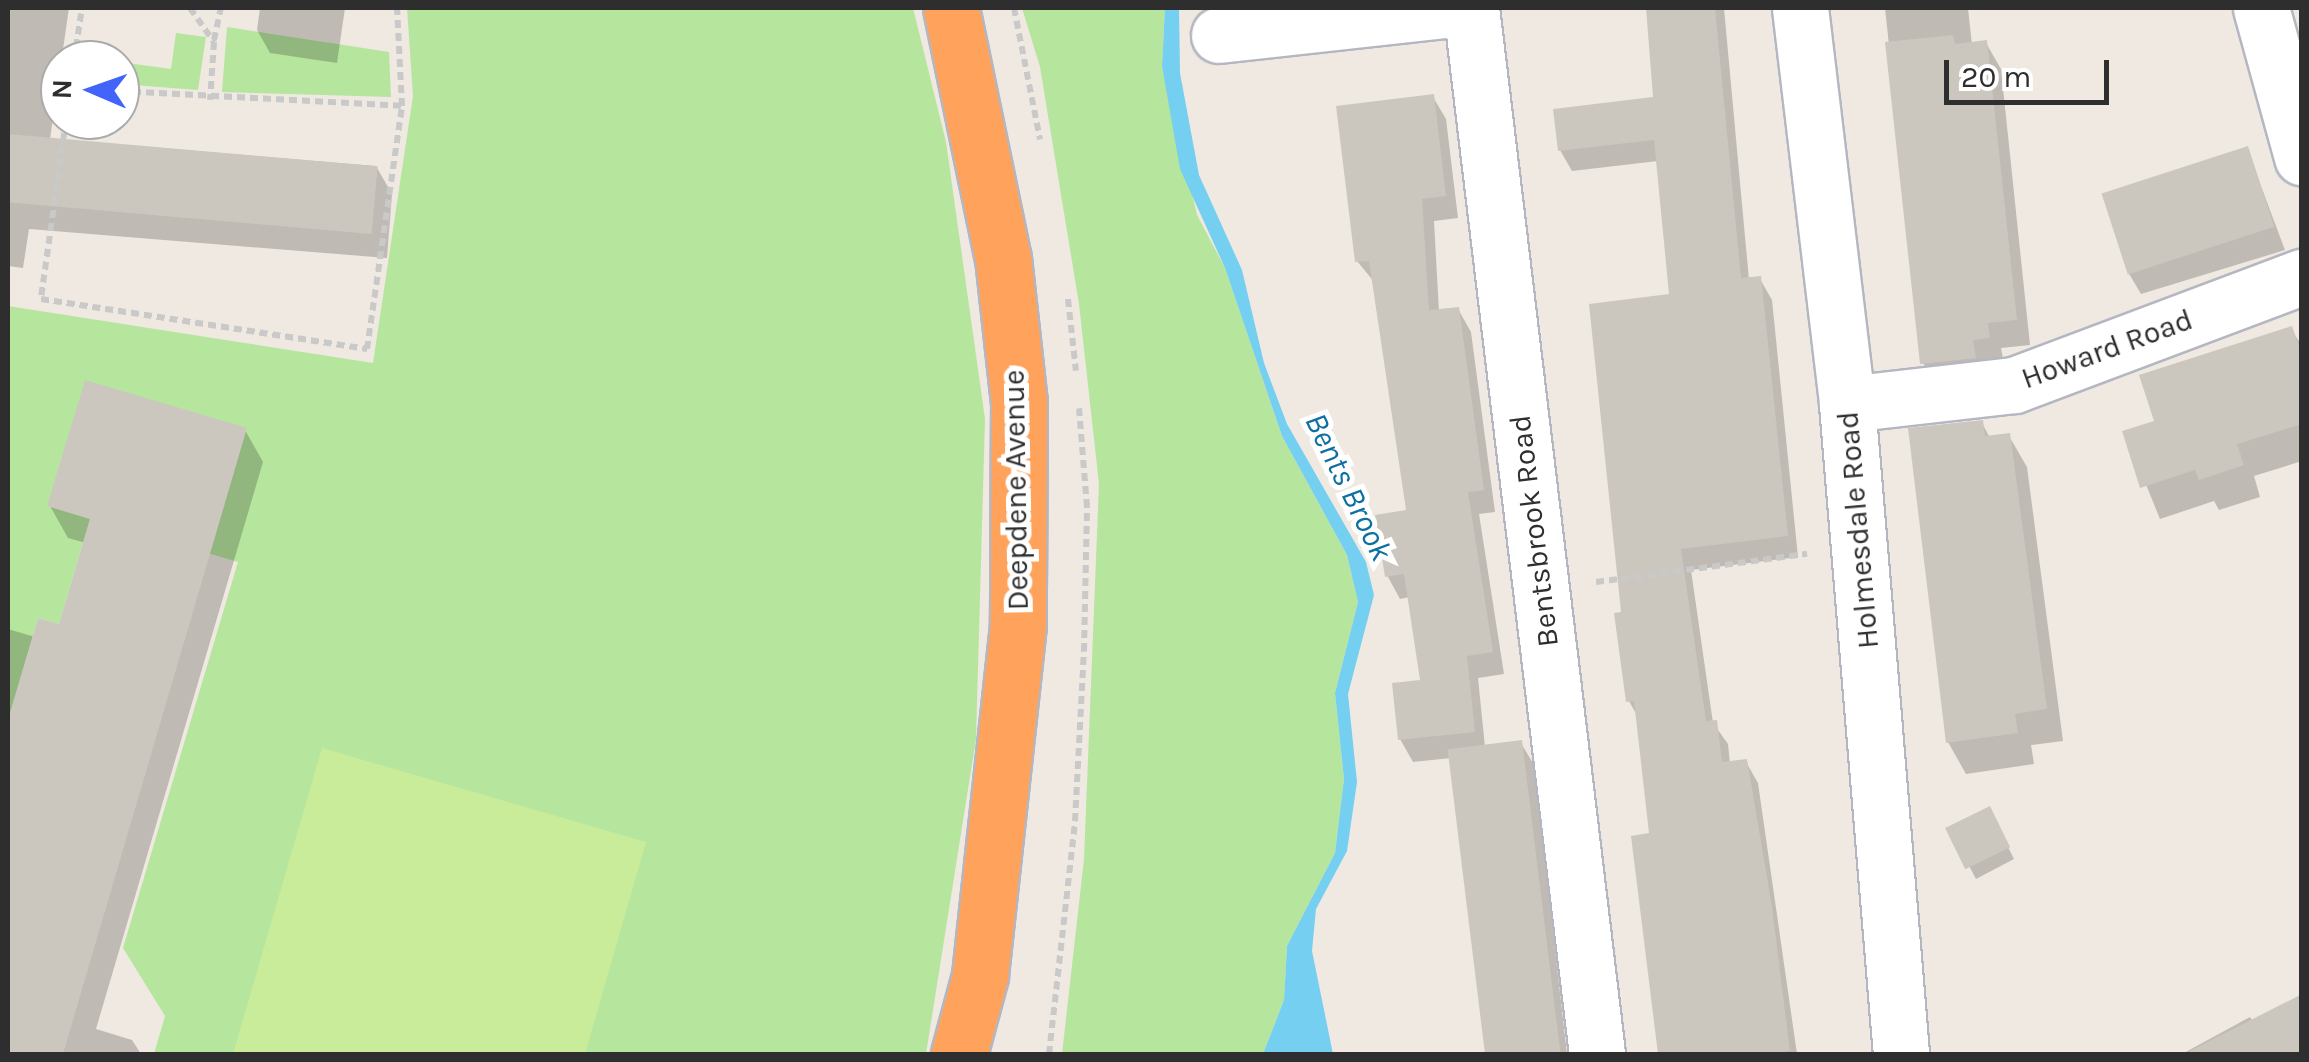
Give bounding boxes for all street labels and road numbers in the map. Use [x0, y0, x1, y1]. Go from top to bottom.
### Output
street label: Howard Road [2017, 301, 2197, 397]
street label: Deepdene Avenue [996, 369, 1036, 611]
street label: Holmesdale Road [1830, 410, 1886, 650]
street label: Bentsbrook Road [1502, 413, 1566, 649]

